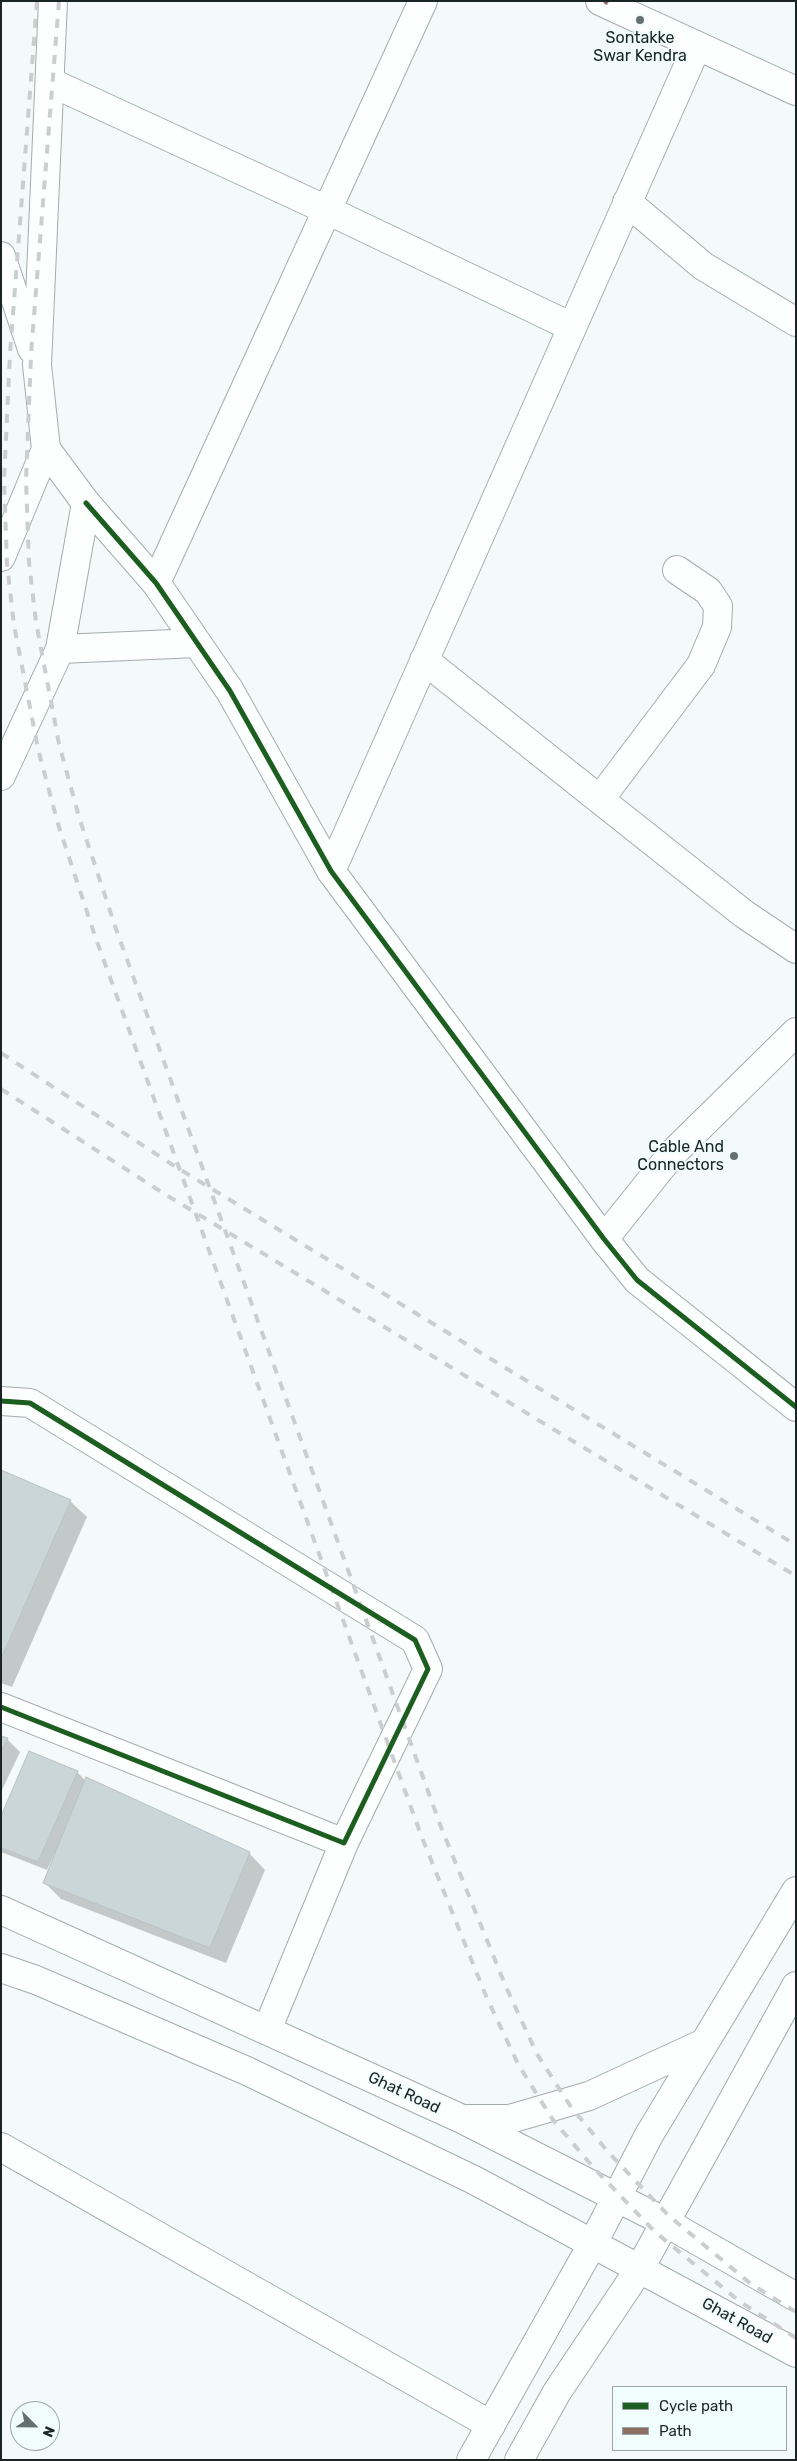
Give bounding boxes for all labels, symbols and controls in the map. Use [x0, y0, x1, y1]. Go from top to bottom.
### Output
marker: Sontakke Swar Kendra [634, 14, 646, 26]
place label: Sontakke Swar Kendra [593, 28, 687, 66]
place label: Cable And Connectors [637, 1137, 724, 1175]
marker: Cable And Connectors [728, 1150, 740, 1162]
street label: Ghat Road [365, 2068, 443, 2118]
street label: Ghat Road [698, 2294, 776, 2348]
legend [612, 2386, 787, 2451]
text: Cycle path [659, 2397, 733, 2415]
north arrow [10, 2401, 60, 2451]
text: Path [659, 2422, 692, 2440]
text: N [39, 2424, 58, 2440]

